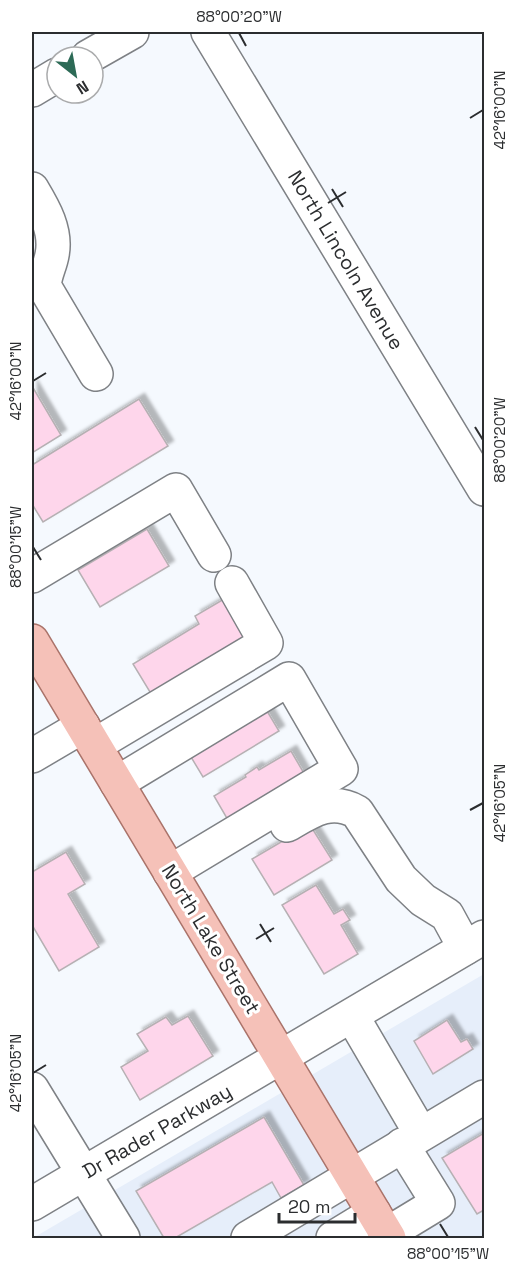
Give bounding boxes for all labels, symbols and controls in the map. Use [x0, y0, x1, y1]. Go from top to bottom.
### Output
text: 88°00'20"W [196, 7, 282, 26]
north arrow [45, 45, 105, 105]
text: 42°16'00"N [490, 71, 509, 149]
text: N [72, 76, 92, 99]
street label: North Lincoln Avenue [282, 166, 410, 354]
text: 42°16'00"N [6, 342, 25, 420]
text: 88°00'20"W [490, 397, 509, 483]
text: 88°00'15"W [6, 506, 25, 588]
text: 42°16'05"N [490, 764, 509, 842]
street label: North Lake Street [156, 859, 266, 1019]
text: 42°16'05"N [6, 1034, 25, 1112]
street label: Dr Rader Parkway [78, 1078, 236, 1184]
scale bar [279, 1186, 356, 1224]
text: 20 m [288, 1195, 331, 1218]
text: 88°00'15"W [407, 1244, 489, 1263]

